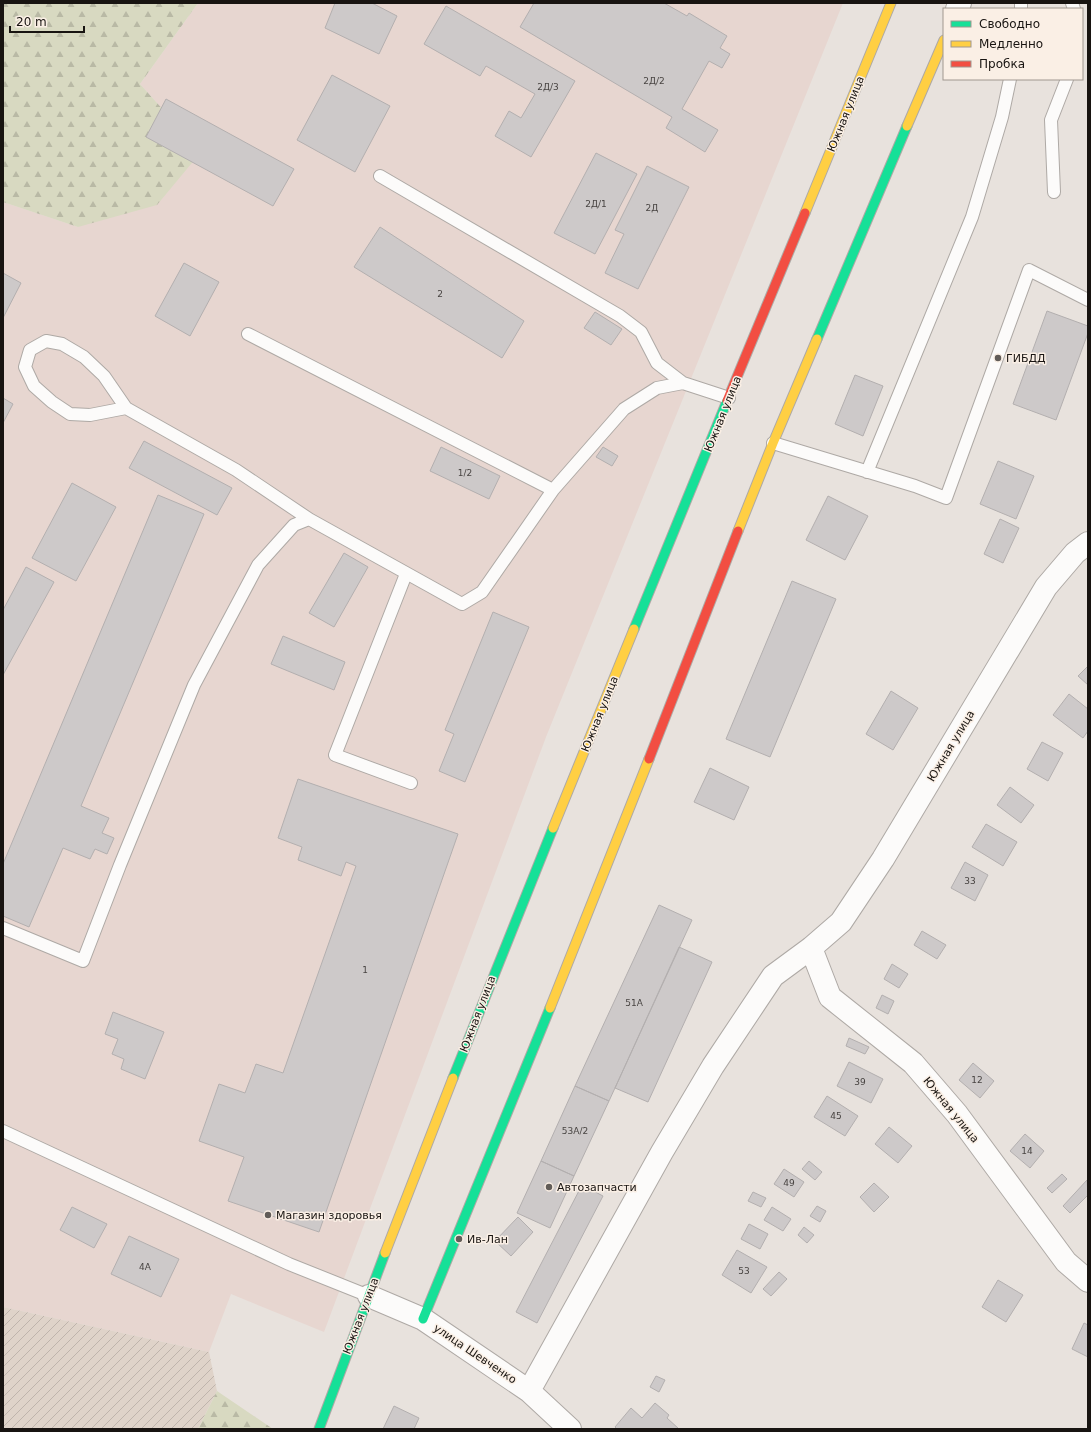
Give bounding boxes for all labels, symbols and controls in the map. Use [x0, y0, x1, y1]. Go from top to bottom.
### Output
scale bar [10, 8, 84, 34]
legend [943, 8, 1083, 80]
text: 20 m [16, 15, 47, 29]
text: Свободно [979, 17, 1040, 31]
text: Медленно [979, 37, 1043, 51]
text: Пробка [979, 57, 1025, 71]
street label: Южная улица [825, 74, 867, 154]
house number: 2Д/2 [643, 76, 665, 86]
house number: 2Д/3 [537, 82, 559, 92]
house number: 2Д/1 [585, 199, 607, 209]
house number: 2Д [646, 203, 658, 213]
house number: 2 [437, 289, 443, 299]
place label: ГИБДД [1006, 352, 1046, 365]
marker: ГИБДД [993, 353, 1003, 363]
street label: Южная улица [702, 374, 744, 454]
house number: 1/2 [458, 468, 472, 478]
street label: Южная улица [579, 674, 621, 754]
street label: Южная улица [925, 708, 977, 784]
house number: 33 [964, 876, 976, 886]
house number: 1 [362, 965, 368, 975]
street label: Южная улица [457, 974, 499, 1054]
house number: 51А [625, 998, 644, 1008]
street label: Южная улица [921, 1075, 981, 1145]
house number: 12 [971, 1075, 983, 1085]
house number: 39 [854, 1077, 866, 1087]
house number: 45 [830, 1111, 842, 1121]
house number: 53А/2 [562, 1126, 588, 1136]
house number: 14 [1021, 1146, 1033, 1156]
house number: 49 [783, 1178, 795, 1188]
place label: Автозапчасти [557, 1181, 637, 1194]
marker: Автозапчасти [544, 1182, 554, 1192]
place label: Магазин здоровья [276, 1209, 382, 1222]
marker: Магазин здоровья [263, 1210, 273, 1220]
place label: Ив-Лан [467, 1233, 508, 1246]
marker: Ив-Лан [454, 1234, 464, 1244]
house number: 4А [139, 1262, 152, 1272]
house number: 53 [738, 1266, 750, 1276]
street label: Южная улица [340, 1276, 382, 1356]
street label: улица Шевченко [431, 1321, 519, 1387]

